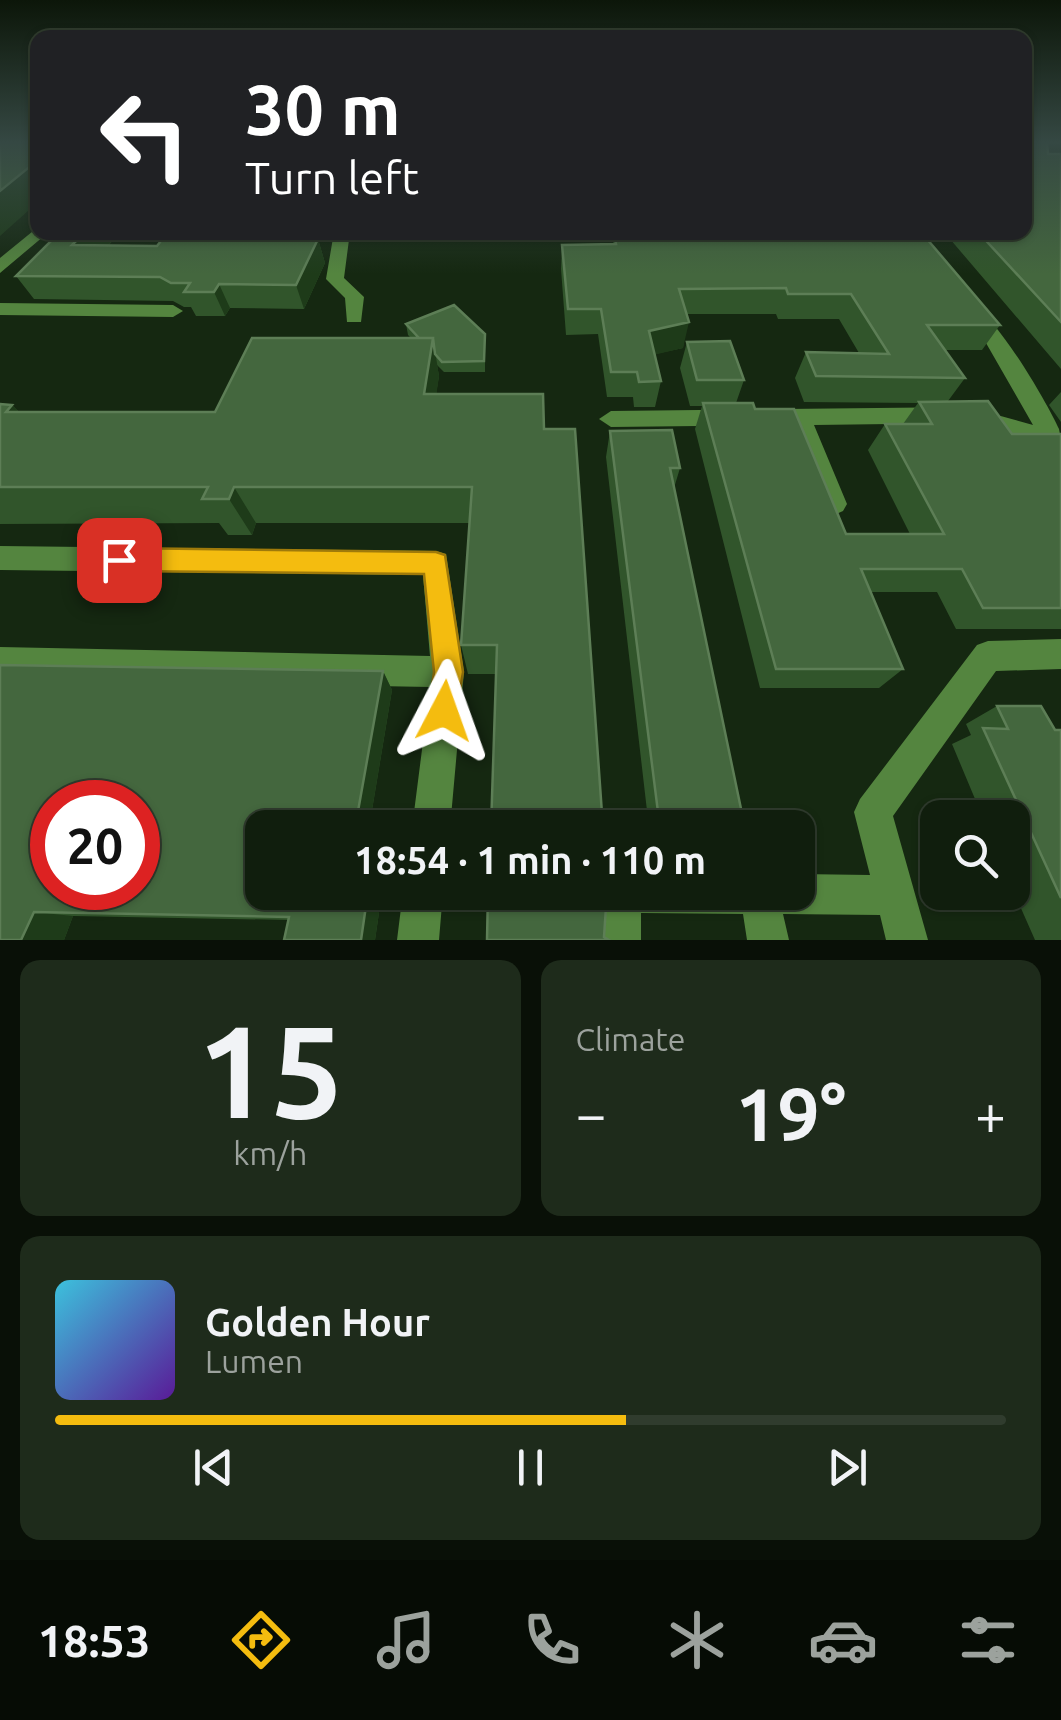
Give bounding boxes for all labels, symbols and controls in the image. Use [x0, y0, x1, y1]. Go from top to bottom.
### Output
icon: left [80, 70, 210, 200]
text: 30 m [245, 70, 401, 148]
text: Turn left [245, 152, 419, 203]
pin [77, 518, 162, 603]
icon: arrive [92, 533, 147, 588]
position arrow [392, 659, 496, 763]
speed limit sign: 20 [30, 780, 160, 910]
map controls [920, 800, 1030, 910]
button: search [920, 800, 1030, 910]
text: 18:54 · 1 min · 110 m [354, 839, 706, 881]
text: 15 [197, 997, 344, 1143]
text: Climate [576, 1021, 686, 1057]
text: 19° [735, 1071, 846, 1155]
text: − [576, 1083, 607, 1144]
text: + [975, 1083, 1006, 1144]
text: km/h [233, 1135, 307, 1171]
text: Golden Hour [205, 1301, 430, 1343]
text: Lumen [205, 1343, 303, 1379]
icon: previous [186, 1440, 241, 1495]
icon: pause [503, 1440, 558, 1495]
icon: next [820, 1440, 875, 1495]
icon: directions [226, 1605, 296, 1675]
icon: music [371, 1605, 441, 1675]
icon: phone [517, 1605, 587, 1675]
icon: climate [662, 1605, 732, 1675]
icon: car [808, 1605, 878, 1675]
icon: filters [953, 1605, 1023, 1675]
text: 18:53 [38, 1615, 150, 1666]

